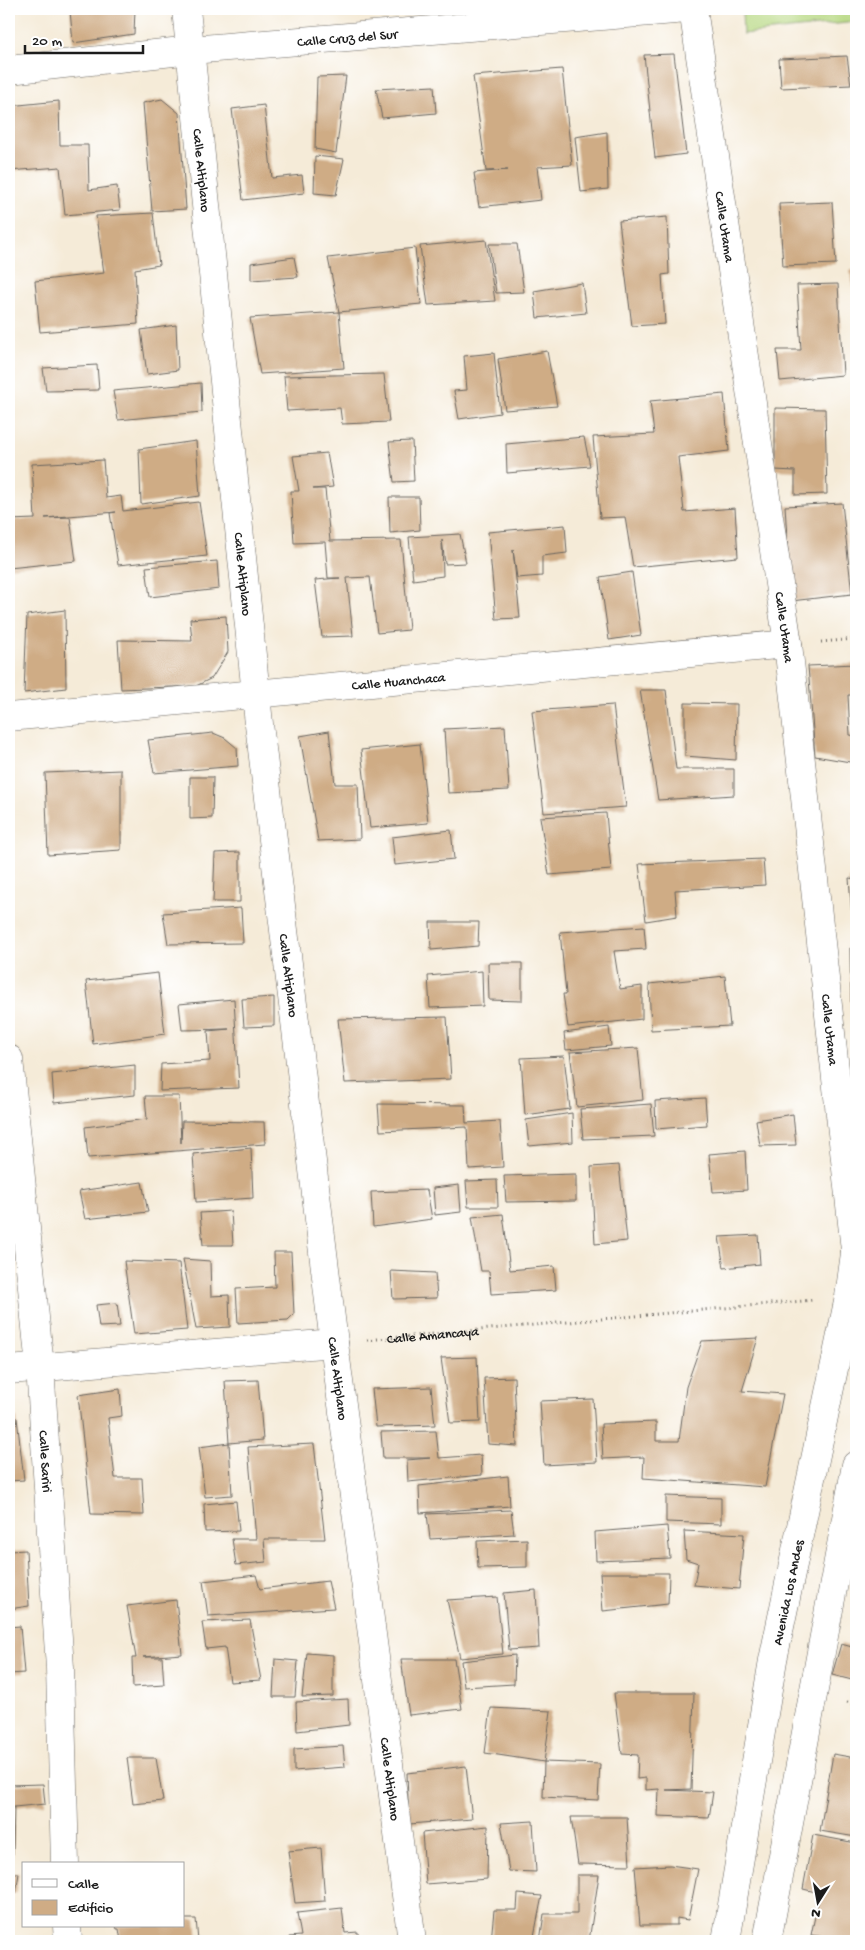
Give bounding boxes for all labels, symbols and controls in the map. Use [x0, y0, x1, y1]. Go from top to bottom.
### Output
scale bar [25, 22, 142, 54]
street label: Calle Cruz del Sur [297, 27, 399, 52]
text: 20 m [32, 33, 62, 51]
street label: Calle Altiplano [187, 128, 213, 213]
street label: Calle Utama [709, 190, 737, 265]
street label: Calle Altiplano [228, 532, 254, 617]
street label: Calle Utama [769, 591, 796, 665]
street label: Calle Huanchaca [351, 670, 447, 696]
street label: Calle Altiplano [273, 933, 300, 1018]
street label: Calle Utama [816, 993, 841, 1068]
street label: Calle Amancaya [386, 1324, 481, 1349]
street label: Calle Altiplano [322, 1336, 350, 1422]
street label: Calle Sariri [33, 1430, 54, 1493]
street label: Avenida Los Andes [770, 1538, 809, 1647]
street label: Calle Altiplano [375, 1737, 402, 1822]
legend [22, 1862, 185, 1928]
text: Calle [68, 1876, 99, 1894]
north arrow [792, 1878, 842, 1928]
text: Edificio [68, 1900, 114, 1918]
text: N [810, 1903, 822, 1922]

